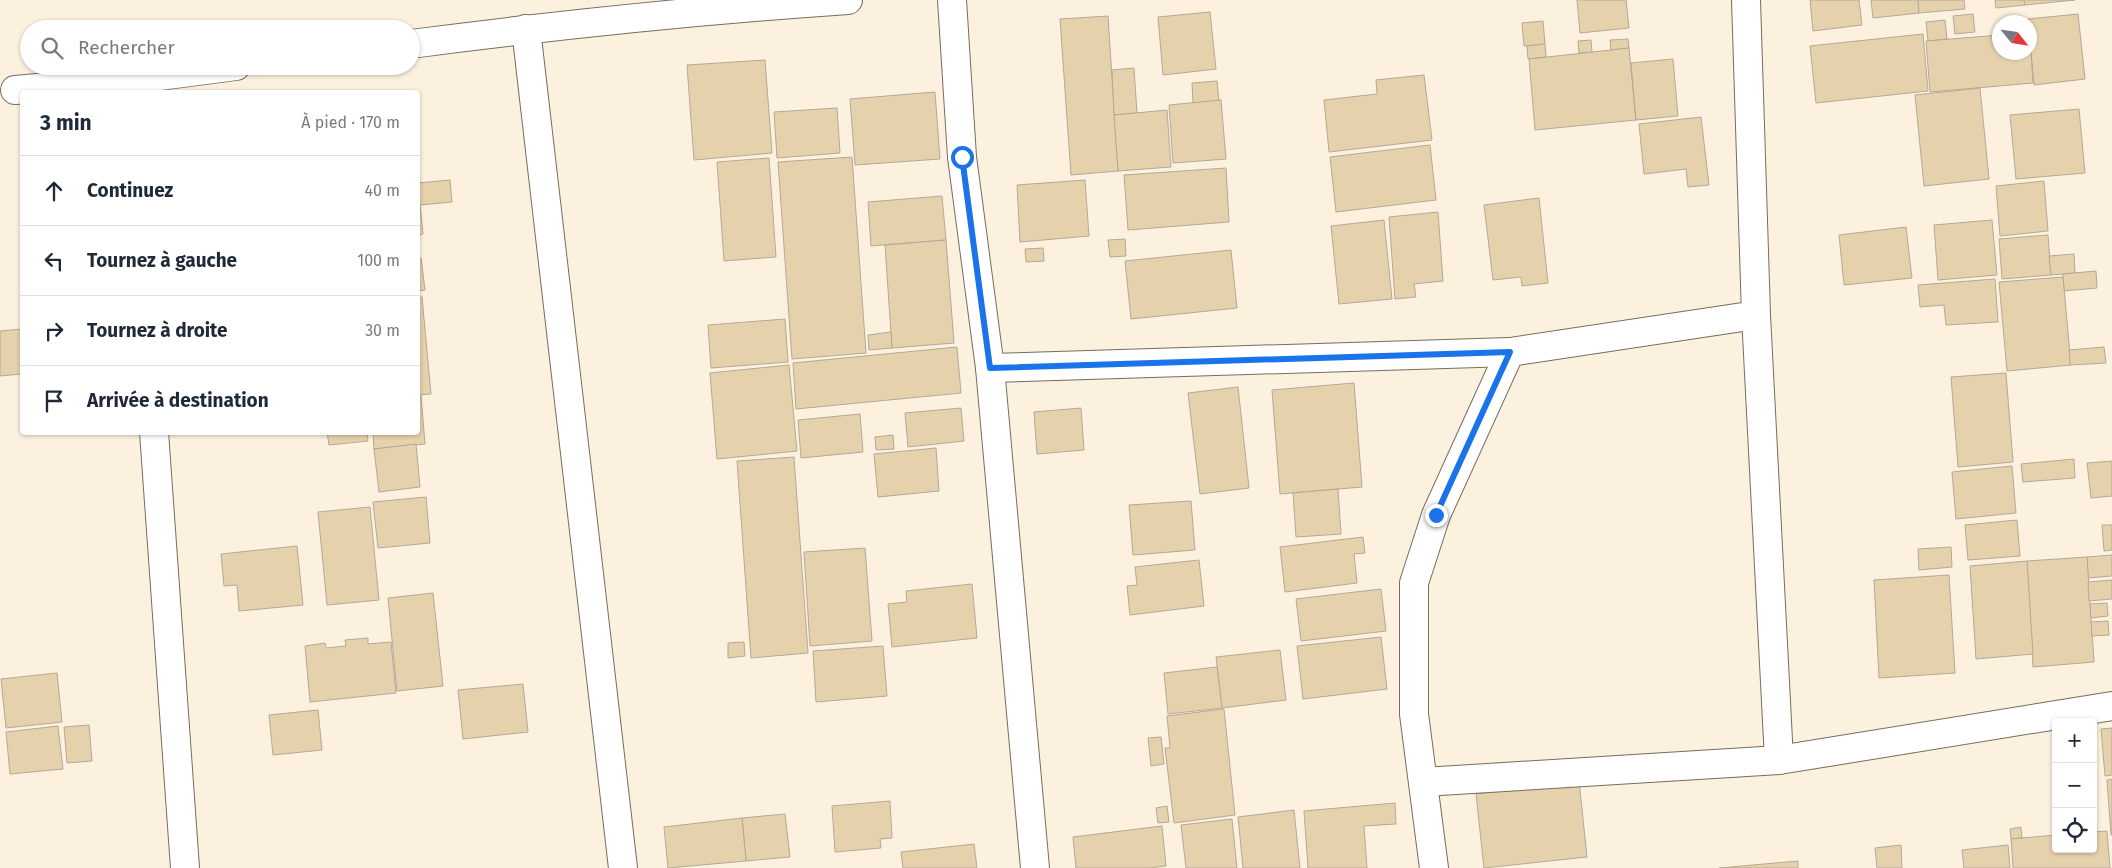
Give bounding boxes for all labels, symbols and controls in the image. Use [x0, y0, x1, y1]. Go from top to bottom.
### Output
north arrow [1992, 15, 2037, 60]
search box [20, 20, 420, 75]
icon: search [38, 34, 66, 62]
text: Rechercher [78, 36, 175, 59]
text: 3 min [40, 110, 92, 136]
text: À pied · 170 m [301, 113, 400, 132]
route start [951, 146, 974, 169]
icon: ahead [40, 177, 68, 205]
text: Continuez [87, 179, 173, 202]
text: 40 m [365, 181, 400, 200]
icon: left [40, 247, 68, 275]
text: Tournez à gauche [87, 249, 237, 272]
text: 100 m [357, 251, 400, 270]
icon: right [40, 317, 68, 345]
text: Tournez à droite [87, 319, 228, 342]
text: 30 m [365, 321, 400, 340]
icon: arrive [40, 387, 68, 415]
text: Arrivée à destination [87, 389, 269, 412]
route end [1425, 504, 1448, 527]
map controls [2052, 718, 2097, 853]
button: + [2052, 718, 2097, 763]
button: − [2052, 763, 2097, 808]
button: locate [2052, 808, 2097, 853]

